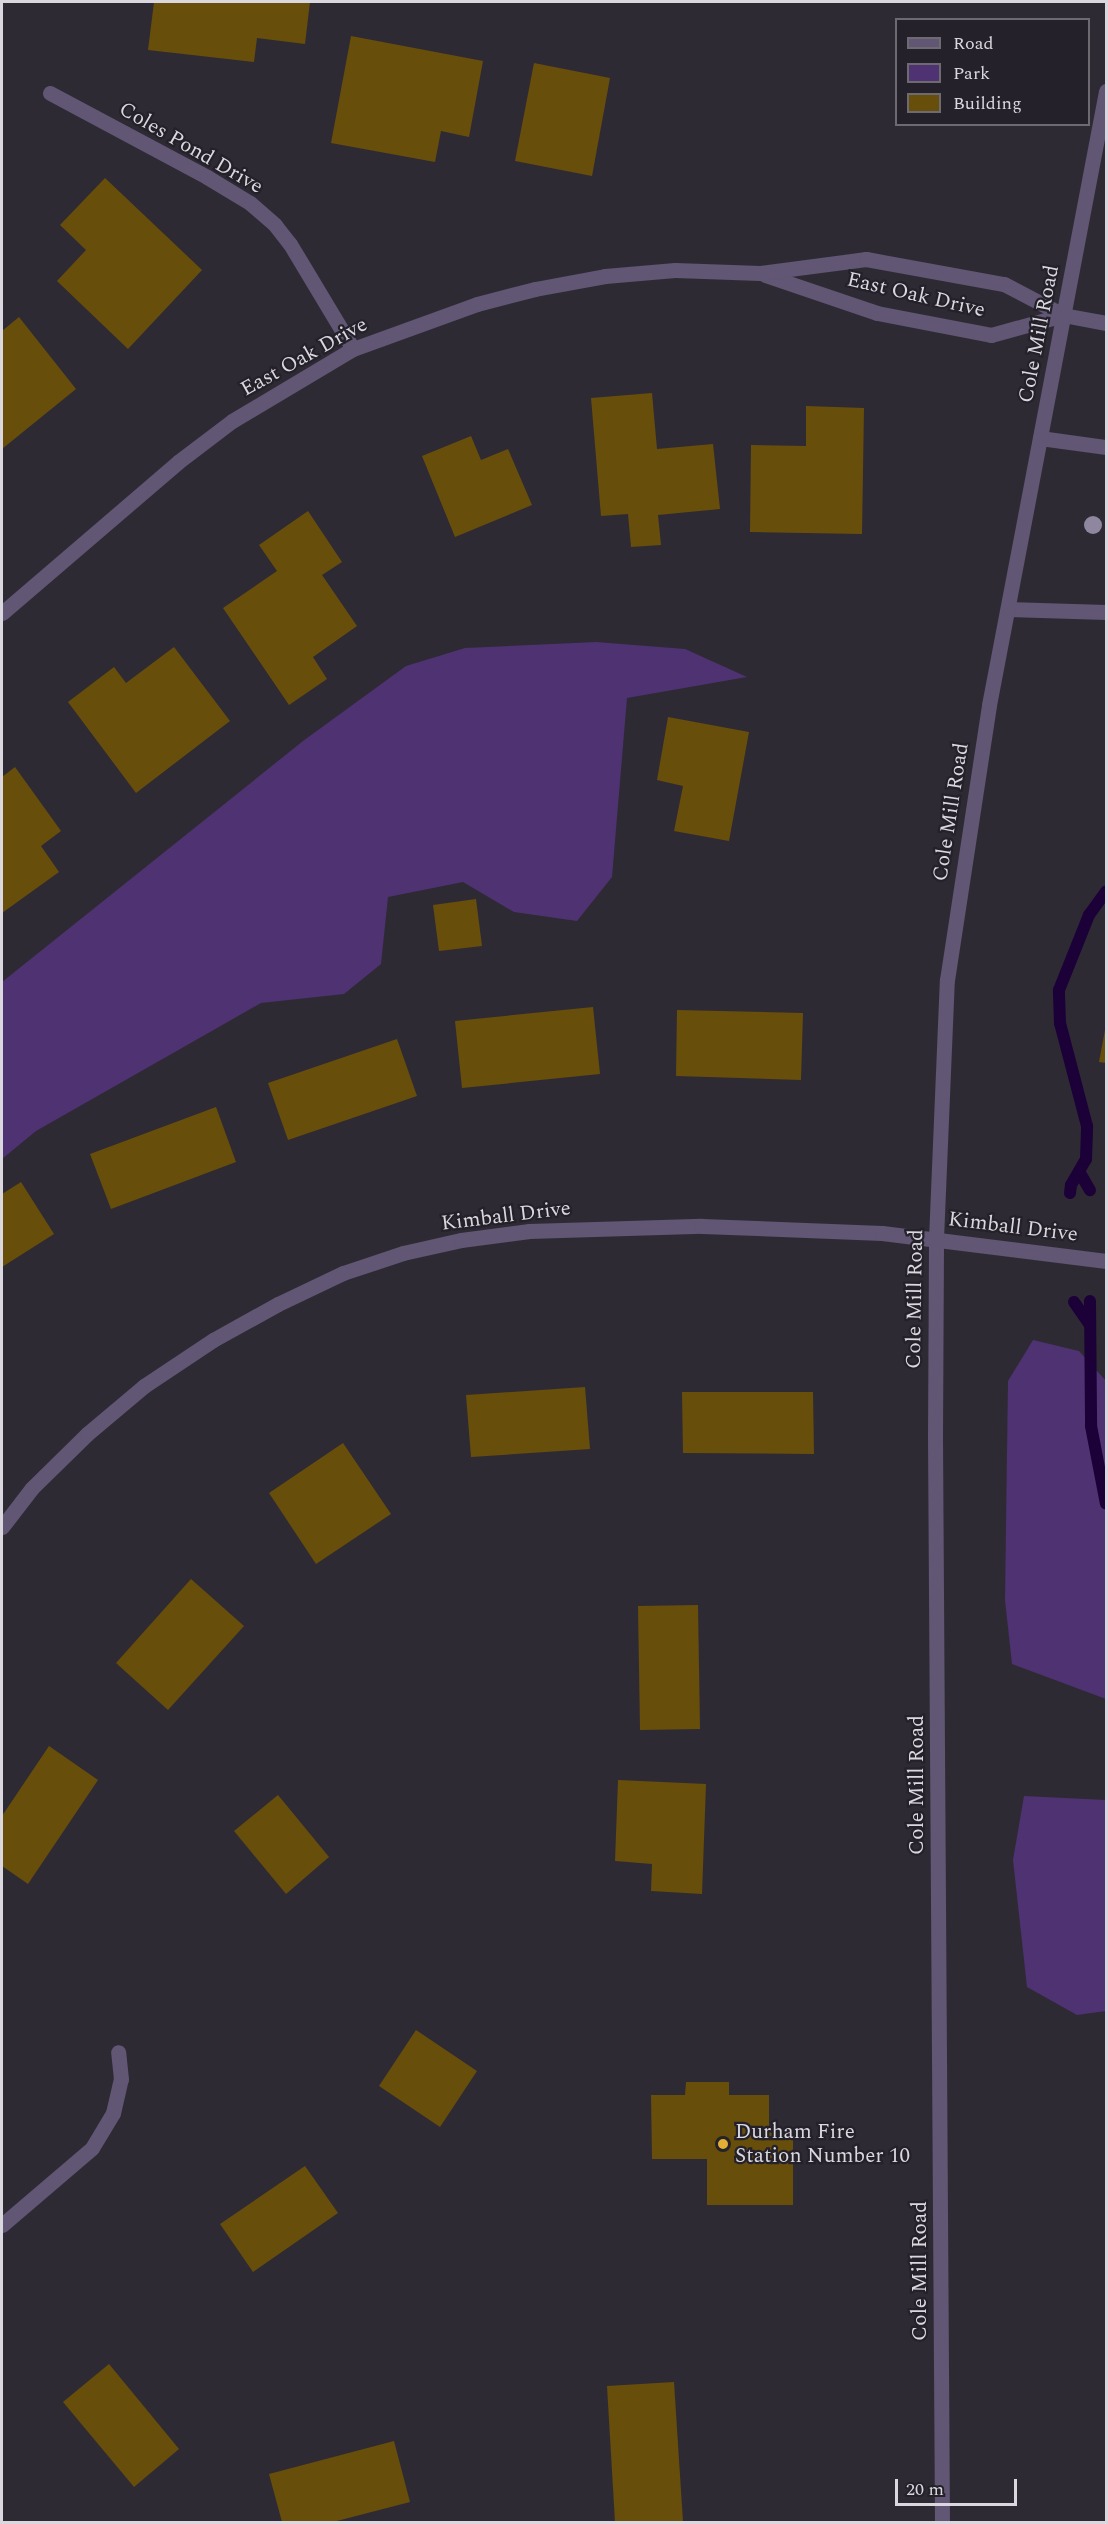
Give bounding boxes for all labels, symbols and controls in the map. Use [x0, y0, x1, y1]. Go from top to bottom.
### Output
legend [895, 18, 1090, 126]
text: Road [953, 30, 994, 57]
text: Park [953, 60, 990, 87]
text: Building [953, 90, 1022, 117]
street label: Coles Pond Drive [114, 97, 268, 199]
street label: Cole Mill Road [1013, 263, 1065, 405]
street label: East Oak Drive [844, 267, 988, 323]
street label: East Oak Drive [236, 312, 372, 402]
street label: Cole Mill Road [928, 741, 974, 883]
street label: Kimball Drive [440, 1196, 572, 1236]
street label: Kimball Drive [947, 1207, 1079, 1247]
street label: Cole Mill Road [901, 1229, 929, 1369]
street label: Cole Mill Road [904, 1715, 930, 1855]
place label: Durham Fire Station Number 10 [735, 2119, 910, 2169]
marker: Durham Fire Station Number 10 [716, 2137, 730, 2151]
street label: Cole Mill Road [907, 2201, 933, 2341]
scale bar [898, 2467, 1020, 2505]
text: 20 m [906, 2476, 944, 2503]

